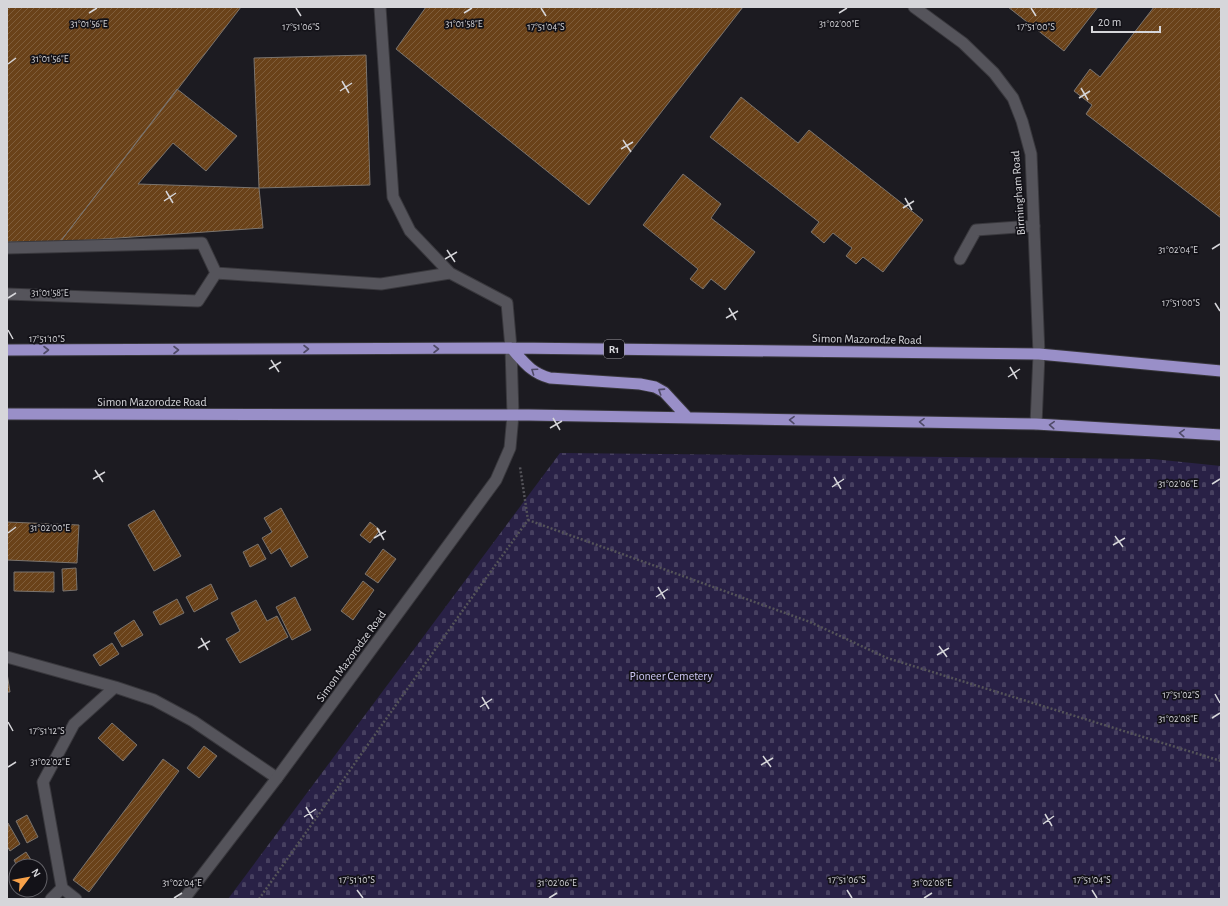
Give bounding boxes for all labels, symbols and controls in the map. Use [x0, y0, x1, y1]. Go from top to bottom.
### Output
scale bar [1092, 8, 1160, 34]
text: 20 m [1098, 16, 1121, 28]
text: 31°01'56"E [70, 19, 108, 29]
text: 31°01'58"E [445, 19, 483, 29]
text: 31°02'00"E [819, 19, 859, 29]
text: 17°51'06"S [282, 22, 320, 32]
text: 17°51'04"S [527, 22, 565, 32]
text: 17°51'00"S [1017, 22, 1055, 32]
text: 31°01'56"E [31, 54, 69, 64]
street label: Birmingham Road [1009, 150, 1027, 236]
text: 31°02'04"E [1158, 245, 1198, 255]
text: 31°01'58"E [31, 288, 69, 298]
text: 17°51'00"S [1162, 298, 1200, 308]
street label: Simon Mazorodze Road [812, 332, 922, 346]
text: 17°51'10"S [29, 334, 65, 344]
road number: R1 [604, 340, 624, 358]
one-way arrow [303, 345, 309, 353]
one-way arrow [433, 345, 439, 353]
one-way arrow [43, 346, 49, 354]
one-way arrow [173, 346, 179, 354]
one-way arrow [531, 368, 538, 376]
one-way arrow [658, 388, 665, 395]
street label: Simon Mazorodze Road [97, 396, 207, 408]
one-way arrow [789, 416, 795, 424]
one-way arrow [919, 418, 925, 426]
one-way arrow [1049, 421, 1055, 430]
one-way arrow [1179, 429, 1185, 438]
text: 31°02'06"E [1158, 479, 1198, 489]
text: 31°02'00"E [30, 523, 70, 533]
street label: Simon Mazorodze Road [314, 608, 388, 704]
park label: Pioneer Cemetery [629, 670, 713, 683]
text: 17°51'02"S [1162, 690, 1200, 700]
text: 31°02'08"E [1158, 714, 1198, 724]
text: 17°51'12"S [29, 726, 65, 736]
text: 31°02'02"E [30, 757, 70, 767]
north arrow [8, 858, 48, 898]
text: N [29, 867, 43, 879]
text: 17°51'10"S [339, 875, 375, 885]
text: 17°51'06"S [828, 875, 866, 885]
text: 17°51'04"S [1073, 875, 1111, 885]
text: 31°02'04"E [162, 878, 202, 888]
text: 31°02'06"E [537, 878, 577, 888]
text: 31°02'08"E [912, 878, 952, 888]

